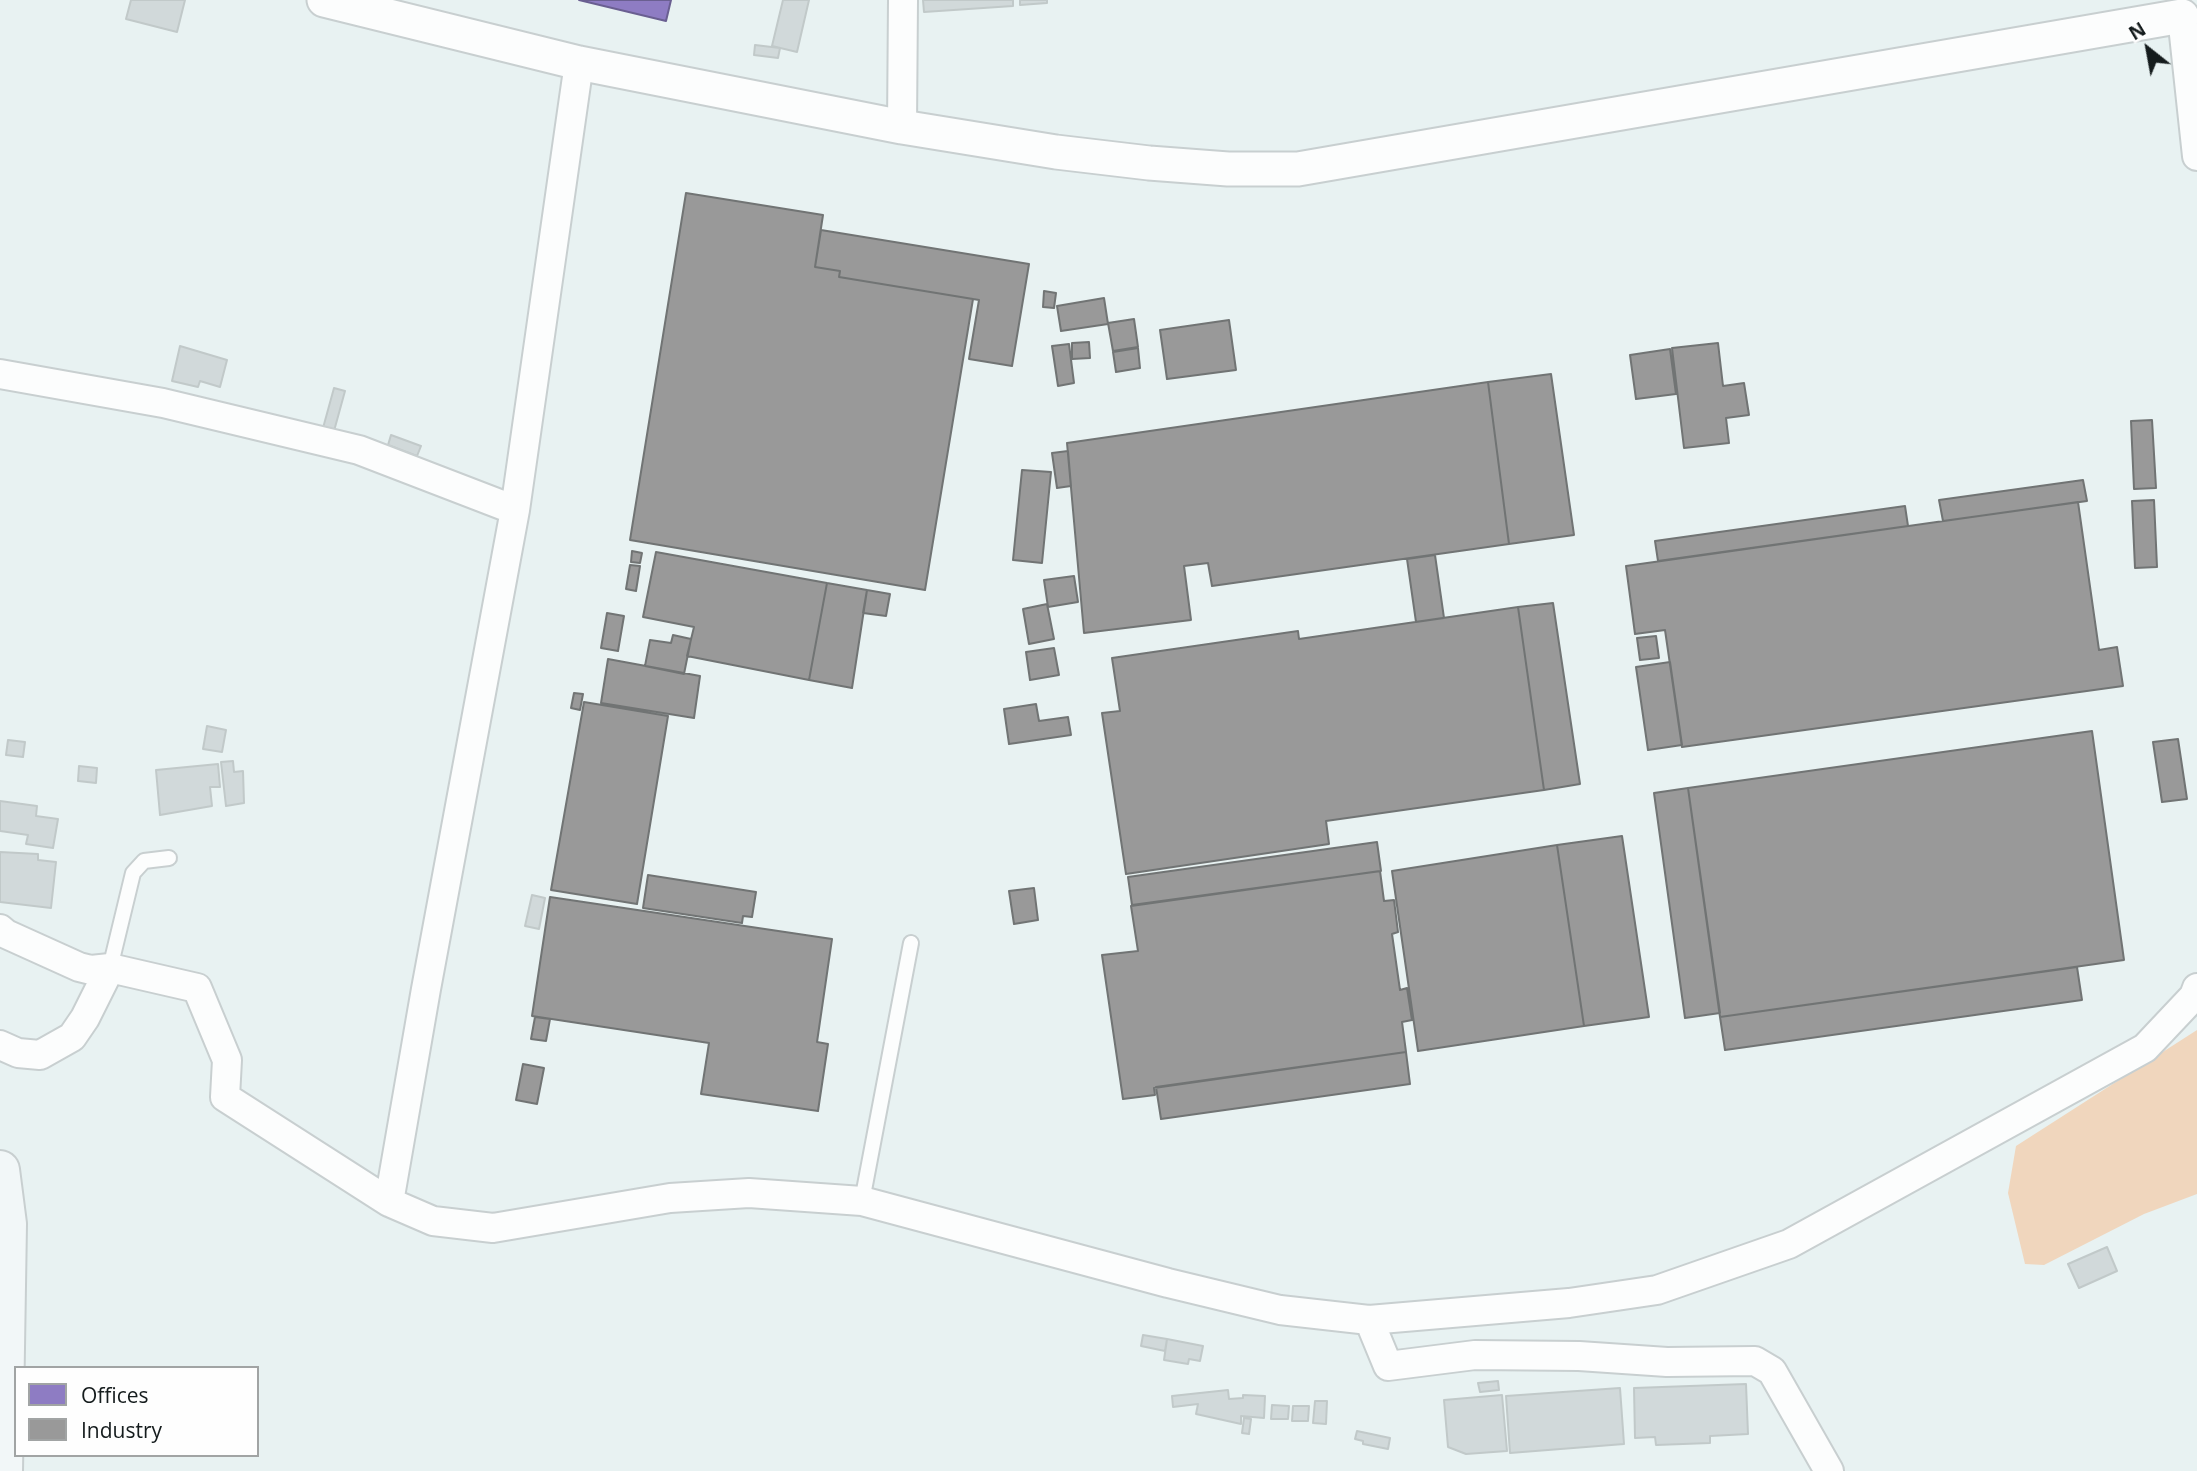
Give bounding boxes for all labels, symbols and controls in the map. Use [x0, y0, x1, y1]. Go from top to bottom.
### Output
north arrow [2113, 14, 2183, 84]
text: N [2124, 16, 2150, 46]
legend [14, 1366, 259, 1457]
text: Offices [81, 1381, 149, 1409]
text: Industry [81, 1416, 162, 1444]

